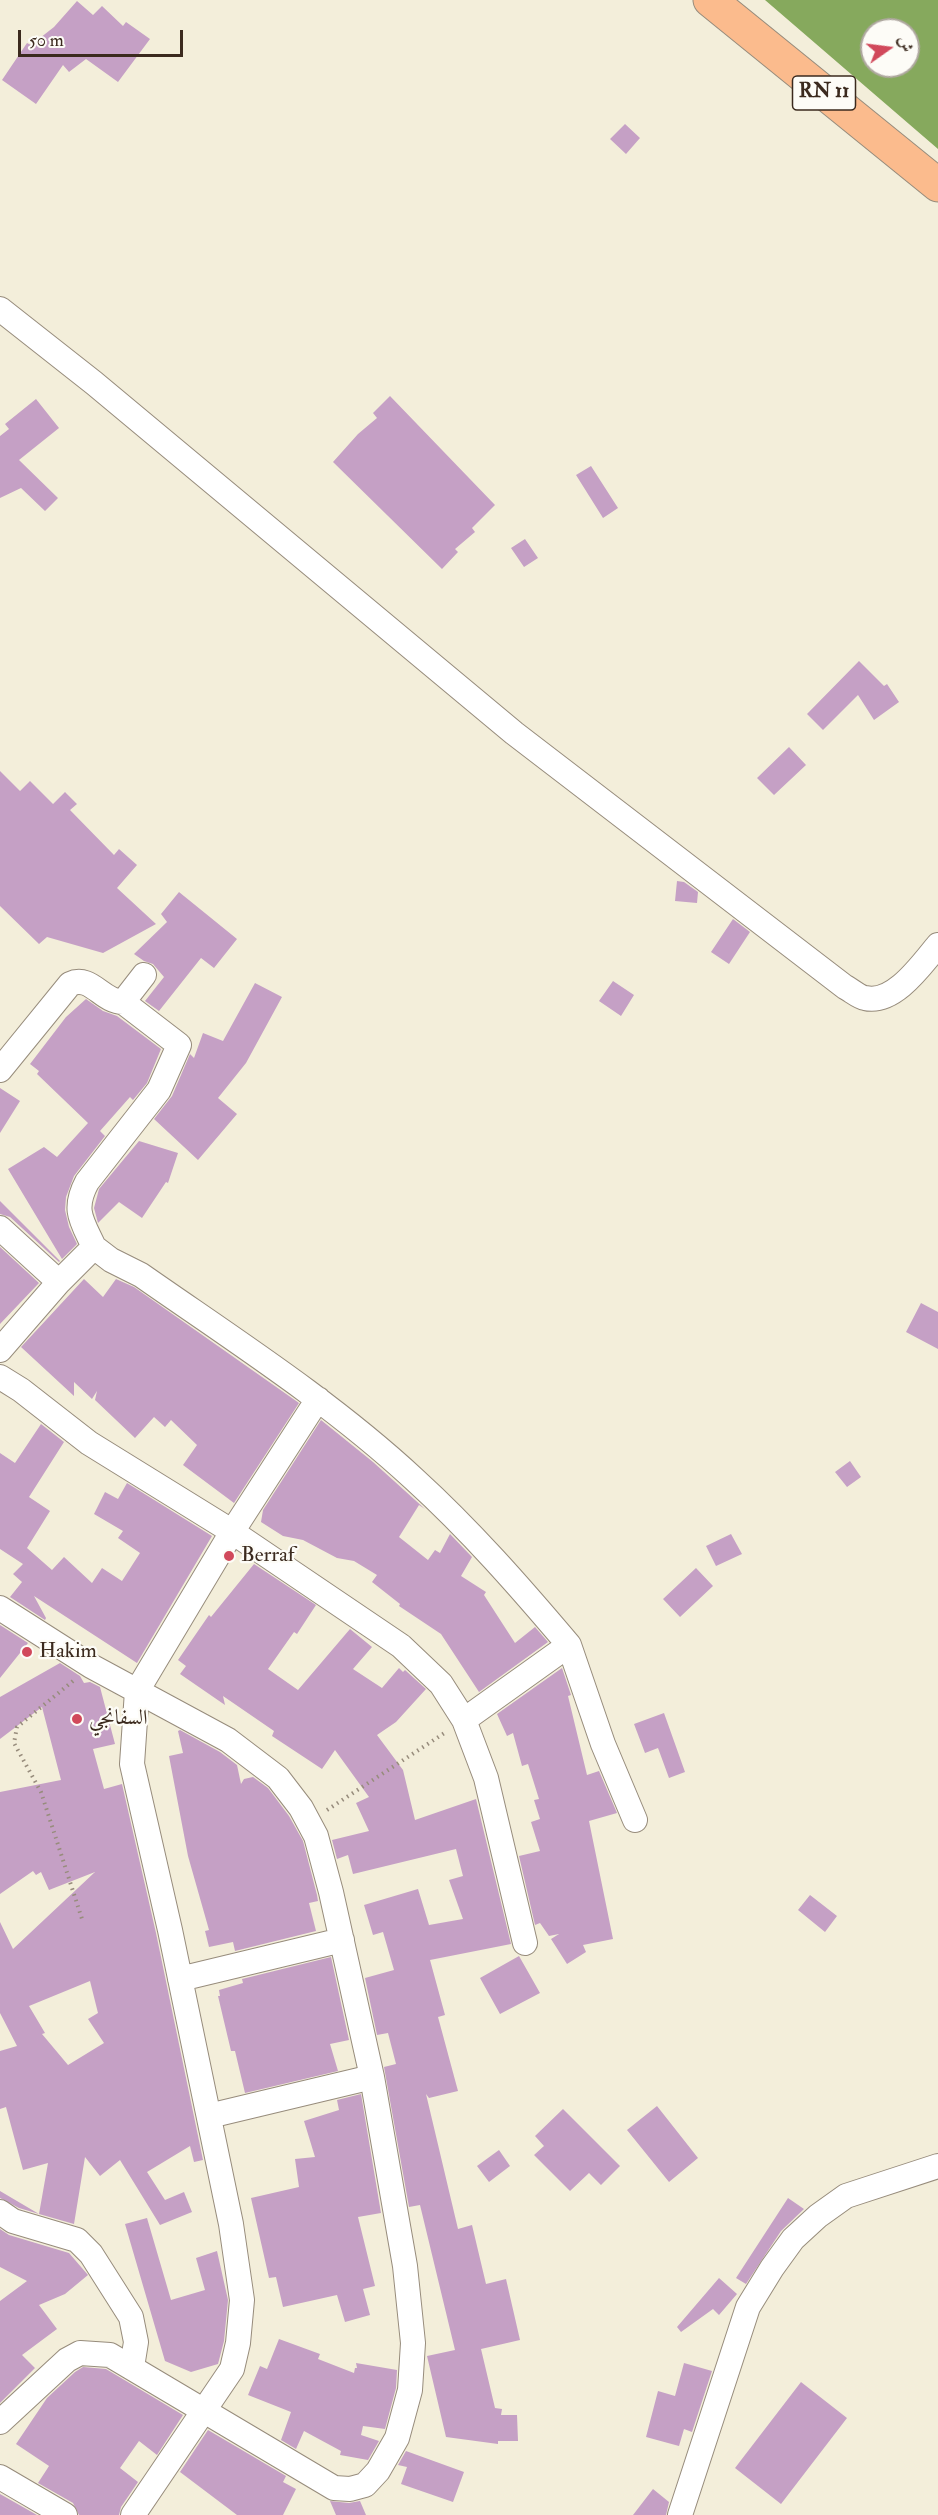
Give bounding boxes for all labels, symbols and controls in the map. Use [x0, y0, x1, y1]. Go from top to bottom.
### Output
scale bar [21, 18, 186, 56]
north arrow [860, 18, 920, 78]
text: 50 m [29, 29, 64, 52]
text: ش [894, 34, 917, 54]
road number: RN 11 [792, 76, 856, 110]
place label: Berraf [241, 1543, 295, 1569]
marker: Berraf [222, 1549, 236, 1563]
place label: Hakim [39, 1639, 97, 1665]
marker: Hakim [20, 1645, 34, 1659]
place label: السفانجي [89, 1706, 148, 1732]
marker: السفانجي [70, 1712, 84, 1726]

